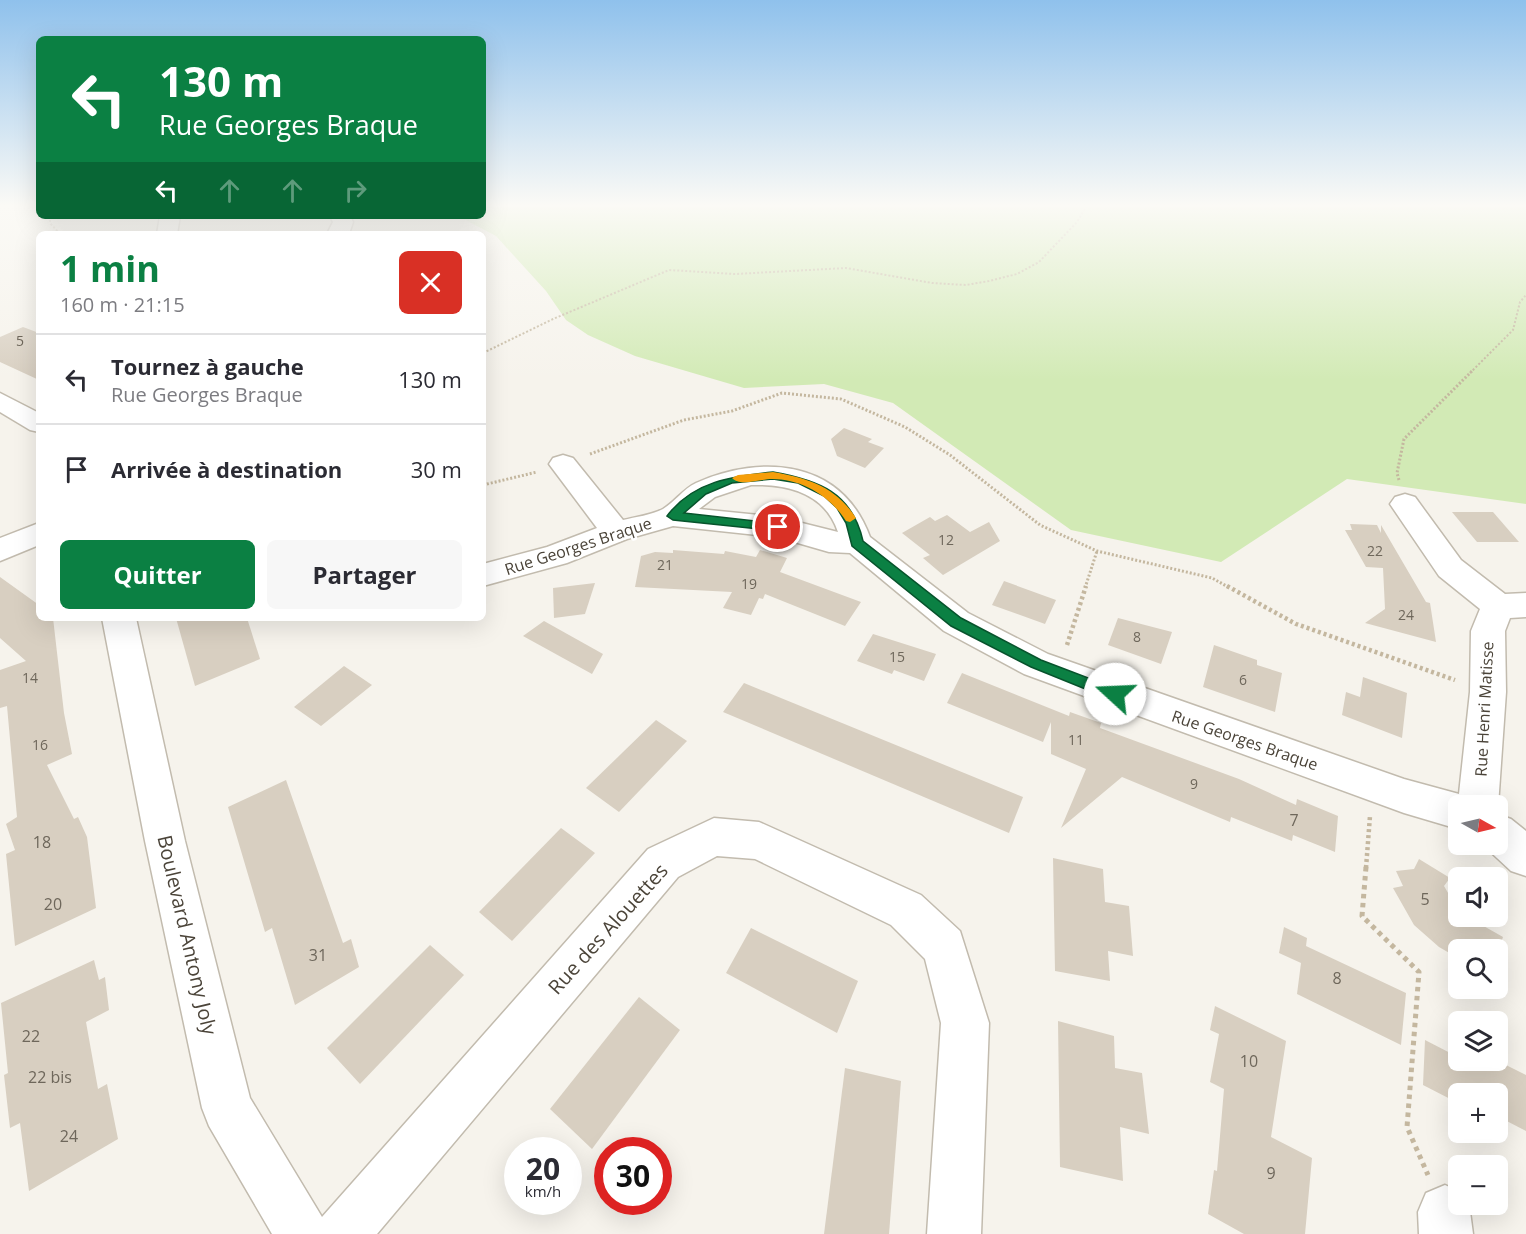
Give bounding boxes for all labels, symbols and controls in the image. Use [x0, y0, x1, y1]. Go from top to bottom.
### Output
text: 130 m [159, 52, 283, 109]
icon: left [60, 60, 138, 138]
text: Rue Georges Braque [159, 106, 418, 143]
icon: left [150, 174, 183, 207]
icon: ahead [213, 174, 246, 207]
icon: ahead [276, 174, 309, 207]
icon: right [339, 174, 372, 207]
text: 1 min [60, 244, 160, 293]
button: close [399, 251, 462, 314]
text: 160 m · 21:15 [60, 291, 185, 318]
house number: 5 [16, 331, 24, 350]
text: Tournez à gauche [111, 351, 304, 381]
icon: left [60, 363, 93, 396]
text: 130 m [398, 364, 462, 394]
text: Rue Georges Braque [111, 381, 303, 408]
icon: arrive [60, 453, 93, 486]
text: Arrivée à destination [111, 454, 342, 484]
text: 30 m [411, 454, 462, 484]
pin [752, 501, 803, 552]
icon: arrive [761, 510, 794, 543]
street label: Rue Georges Braque [502, 512, 654, 580]
house number: 12 [938, 530, 954, 549]
button: Quitter [60, 540, 255, 609]
button: Partager [267, 540, 462, 609]
house number: 22 [1367, 541, 1383, 560]
house number: 21 [657, 555, 673, 574]
house number: 19 [741, 574, 757, 593]
house number: 24 [1398, 605, 1414, 624]
house number: 8 [1133, 627, 1141, 646]
street label: Rue Henri Matisse [1469, 641, 1499, 777]
house number: 15 [889, 647, 905, 666]
position arrow [1083, 662, 1147, 726]
house number: 14 [22, 668, 38, 687]
house number: 6 [1239, 670, 1247, 689]
street label: Rue Georges Braque [1169, 705, 1321, 775]
house number: 11 [1068, 730, 1084, 749]
house number: 16 [32, 735, 48, 754]
house number: 9 [1190, 774, 1198, 793]
north arrow [1448, 795, 1508, 855]
map controls [1448, 795, 1508, 1215]
house number: 7 [1289, 809, 1299, 831]
house number: 18 [33, 831, 51, 853]
street label: Boulevard Antony Joly [151, 832, 224, 1038]
street label: Rue des Alouettes [542, 857, 674, 1000]
button: sound [1448, 867, 1508, 927]
house number: 5 [1420, 888, 1430, 910]
house number: 20 [44, 893, 62, 915]
button: search [1448, 939, 1508, 999]
house number: 31 [309, 944, 327, 966]
house number: 8 [1332, 967, 1342, 989]
button: layers [1448, 1011, 1508, 1071]
house number: 22 [22, 1025, 40, 1047]
house number: 10 [1240, 1050, 1258, 1072]
house number: 22 bis [28, 1066, 72, 1088]
button: + [1448, 1083, 1508, 1143]
house number: 24 [60, 1125, 78, 1147]
speed limit sign: 30 [594, 1137, 672, 1215]
text: 20 [526, 1148, 560, 1189]
button: − [1448, 1155, 1508, 1215]
house number: 9 [1266, 1162, 1276, 1184]
text: km/h [525, 1181, 561, 1201]

